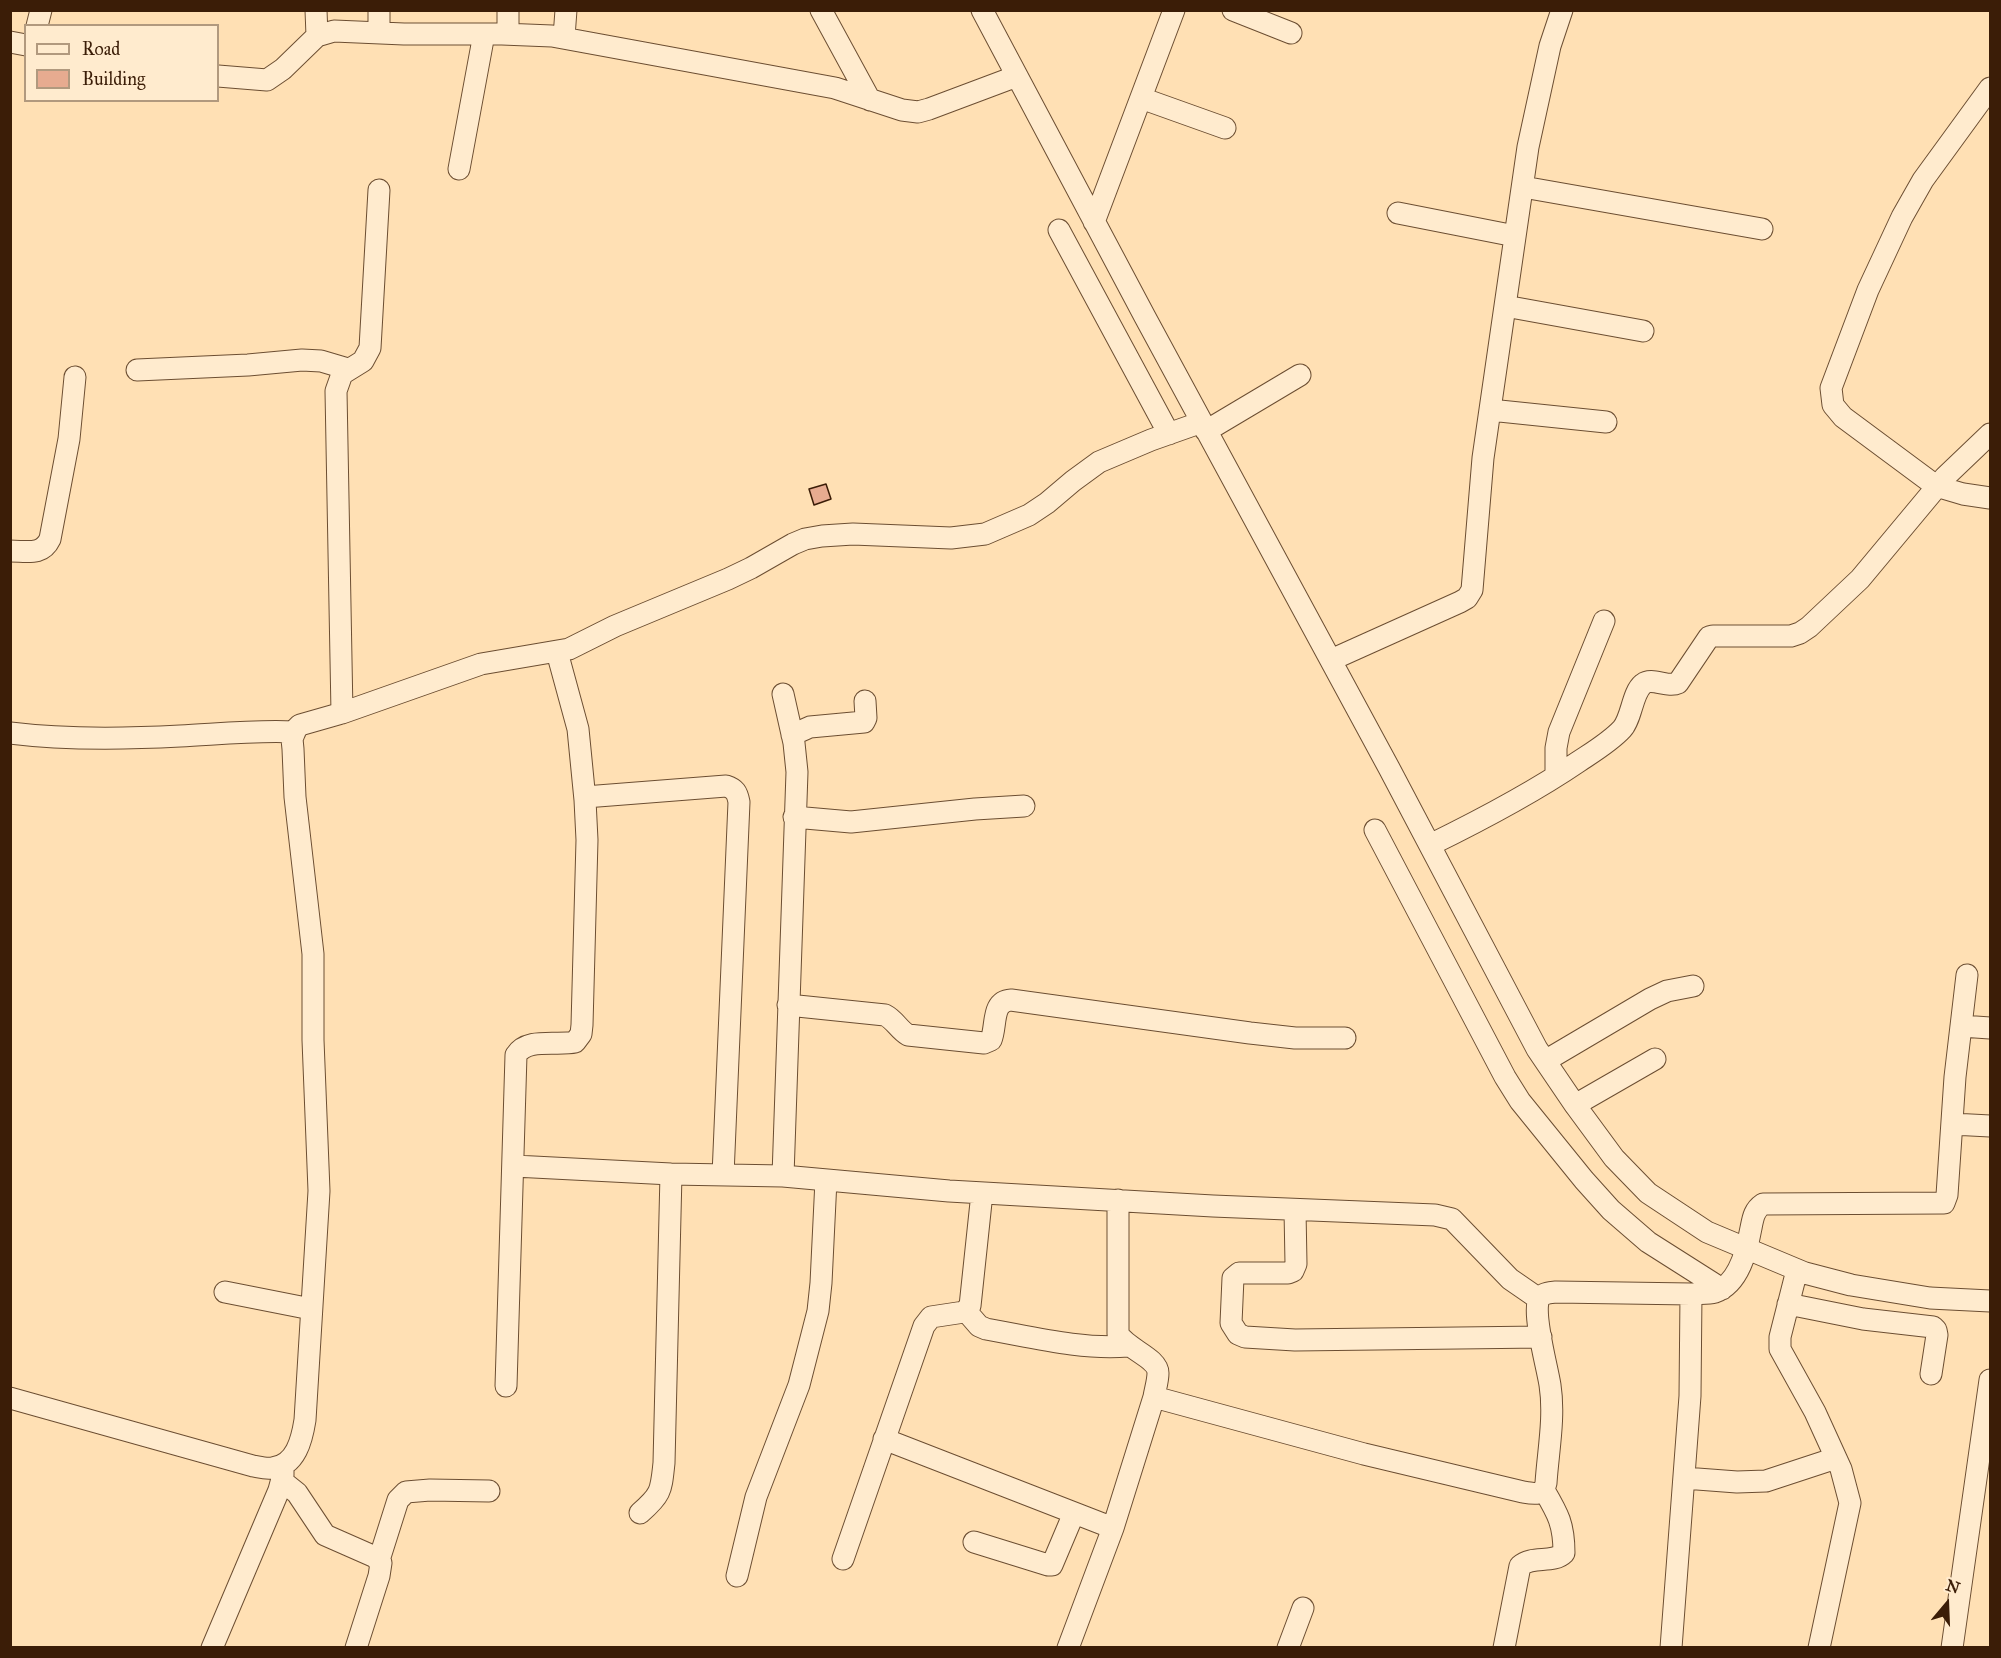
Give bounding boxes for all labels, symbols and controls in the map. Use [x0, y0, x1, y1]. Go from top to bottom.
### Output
legend [24, 24, 219, 102]
text: Road [82, 38, 120, 60]
text: Building [82, 68, 145, 90]
north arrow [1917, 1574, 1977, 1634]
text: N [1944, 1575, 1963, 1598]

